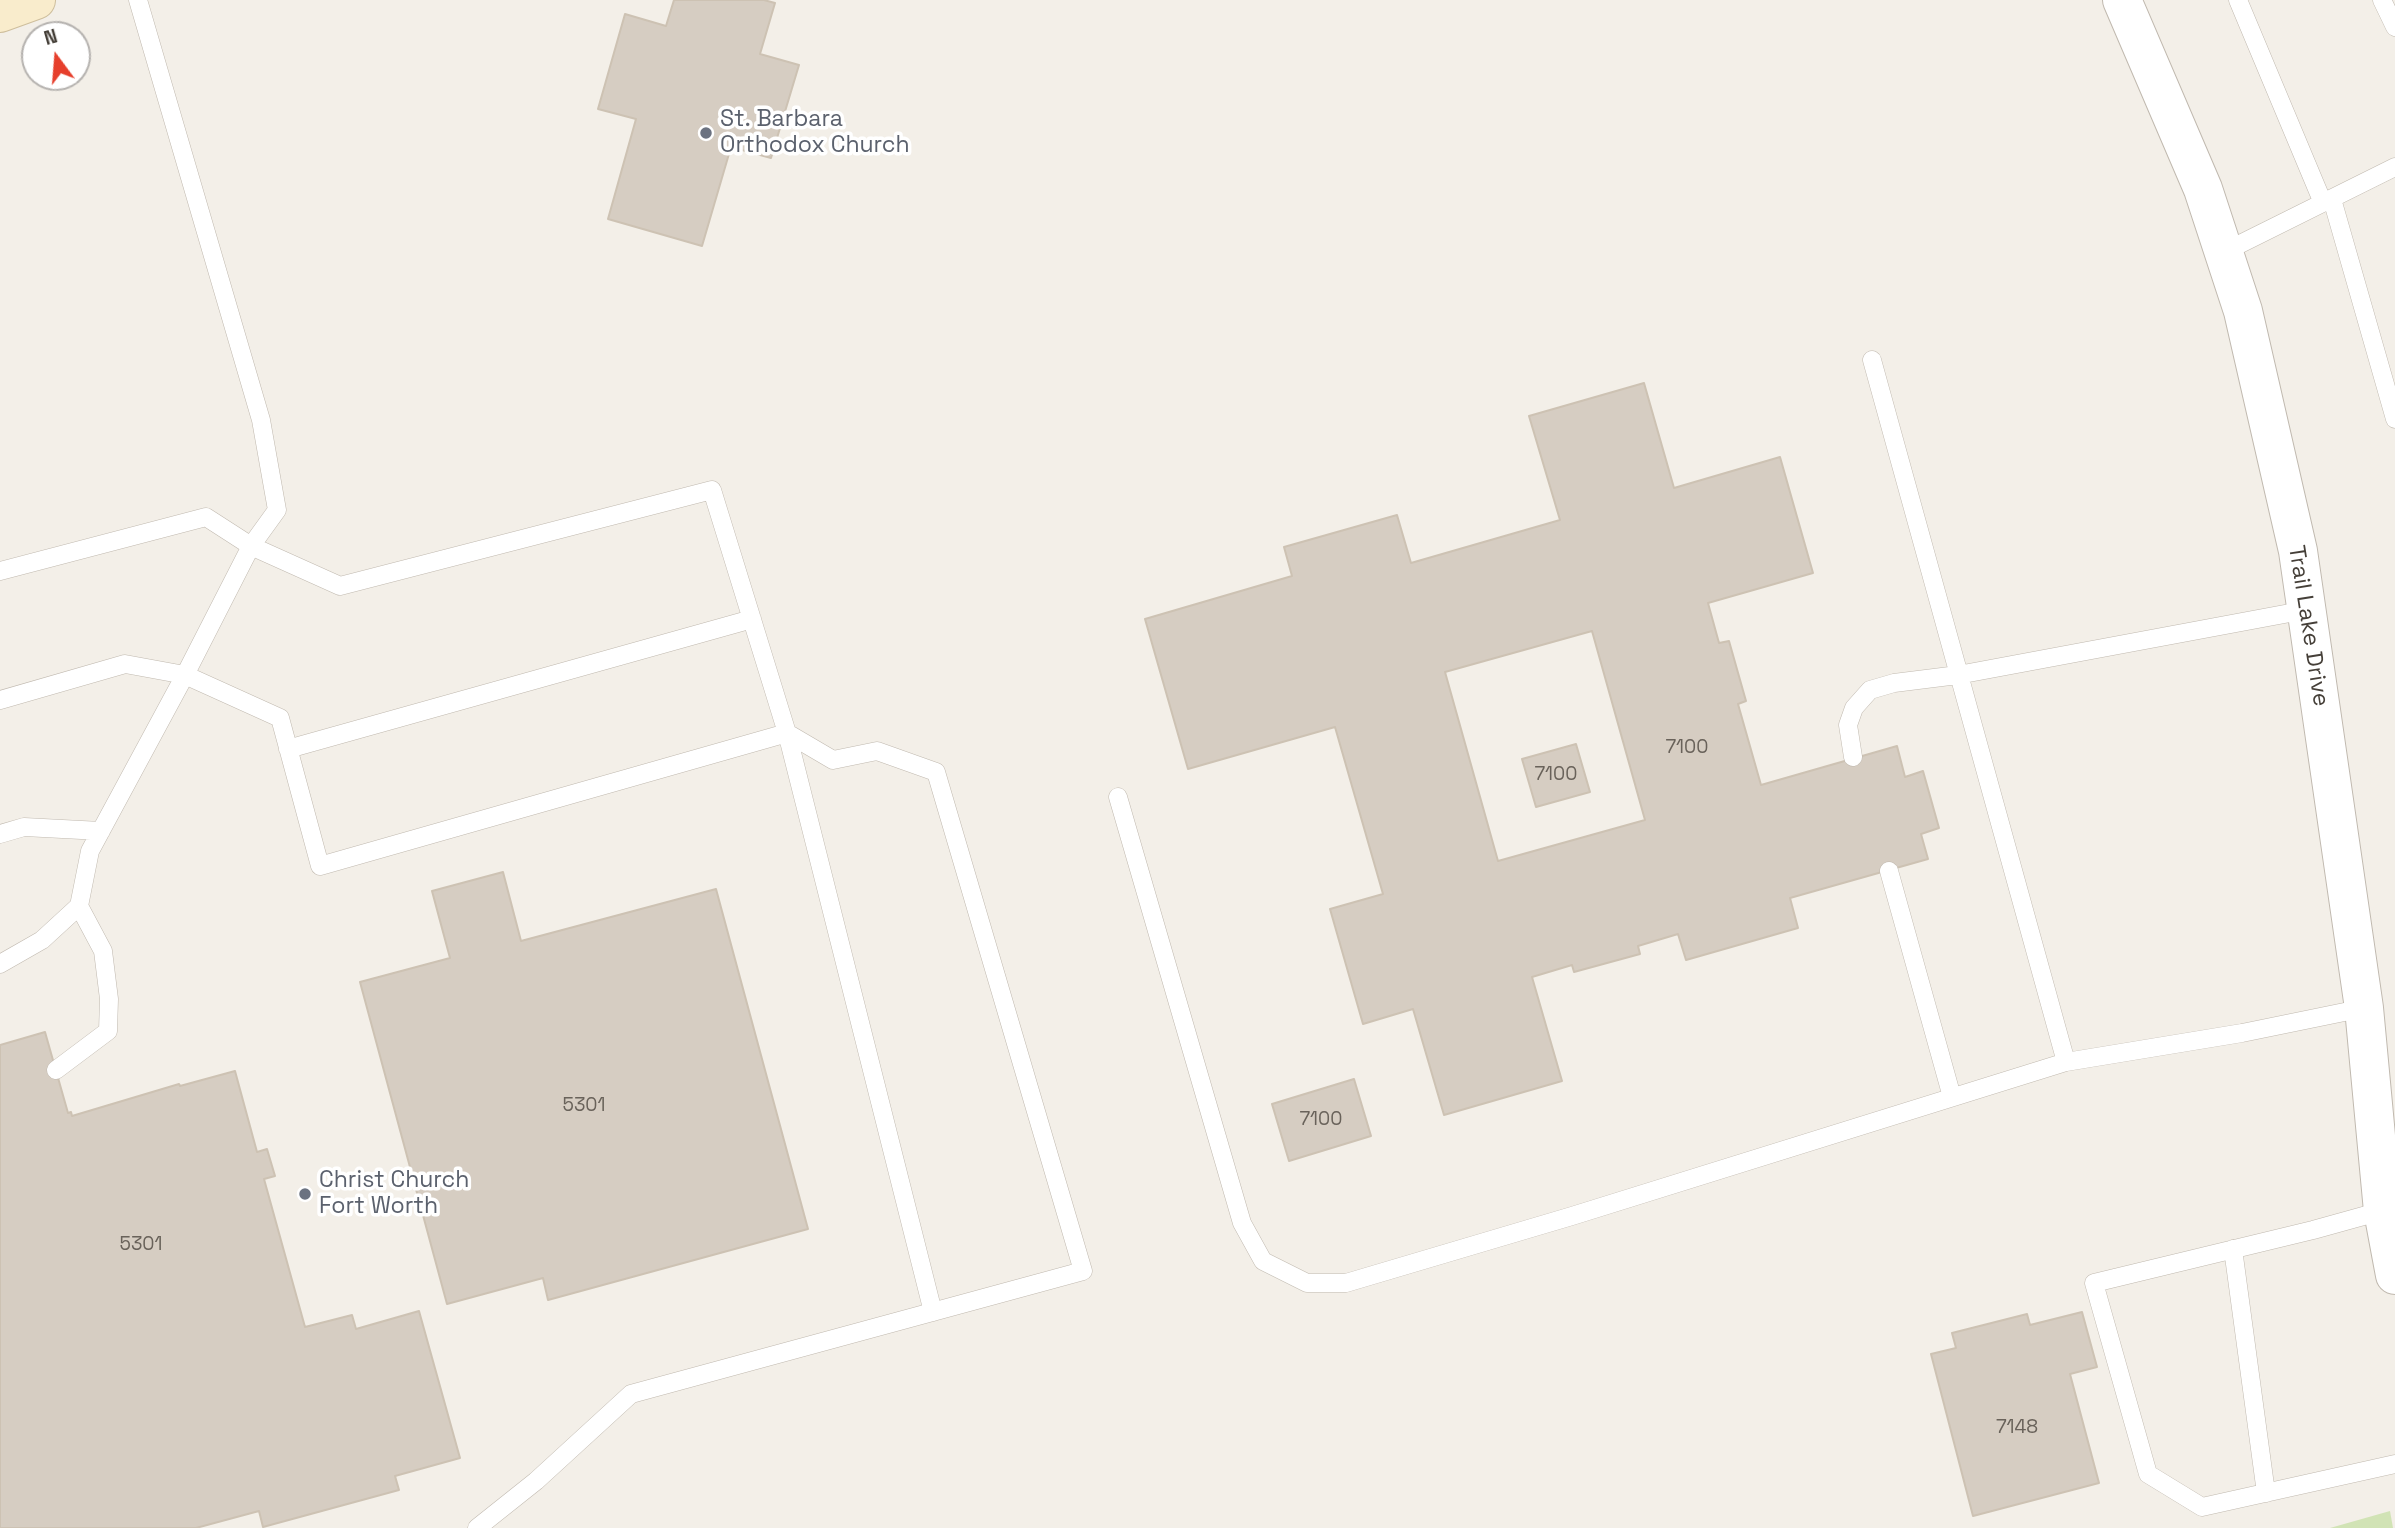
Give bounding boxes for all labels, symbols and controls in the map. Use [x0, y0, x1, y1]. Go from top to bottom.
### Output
north arrow [21, 21, 91, 91]
text: N [41, 23, 60, 51]
place label: St. Barbara Orthodox Church [720, 106, 910, 160]
marker: St. Barbara Orthodox Church [698, 125, 714, 141]
street label: Trail Lake Drive [2282, 544, 2334, 708]
house number: 7100 [1666, 737, 1708, 759]
house number: 7100 [1535, 764, 1577, 786]
house number: 5301 [563, 1095, 605, 1117]
house number: 7100 [1300, 1109, 1342, 1131]
place label: Christ Church Fort Worth [319, 1167, 469, 1221]
marker: Christ Church Fort Worth [297, 1186, 313, 1202]
house number: 5301 [120, 1234, 162, 1256]
house number: 7148 [1996, 1417, 2038, 1439]

